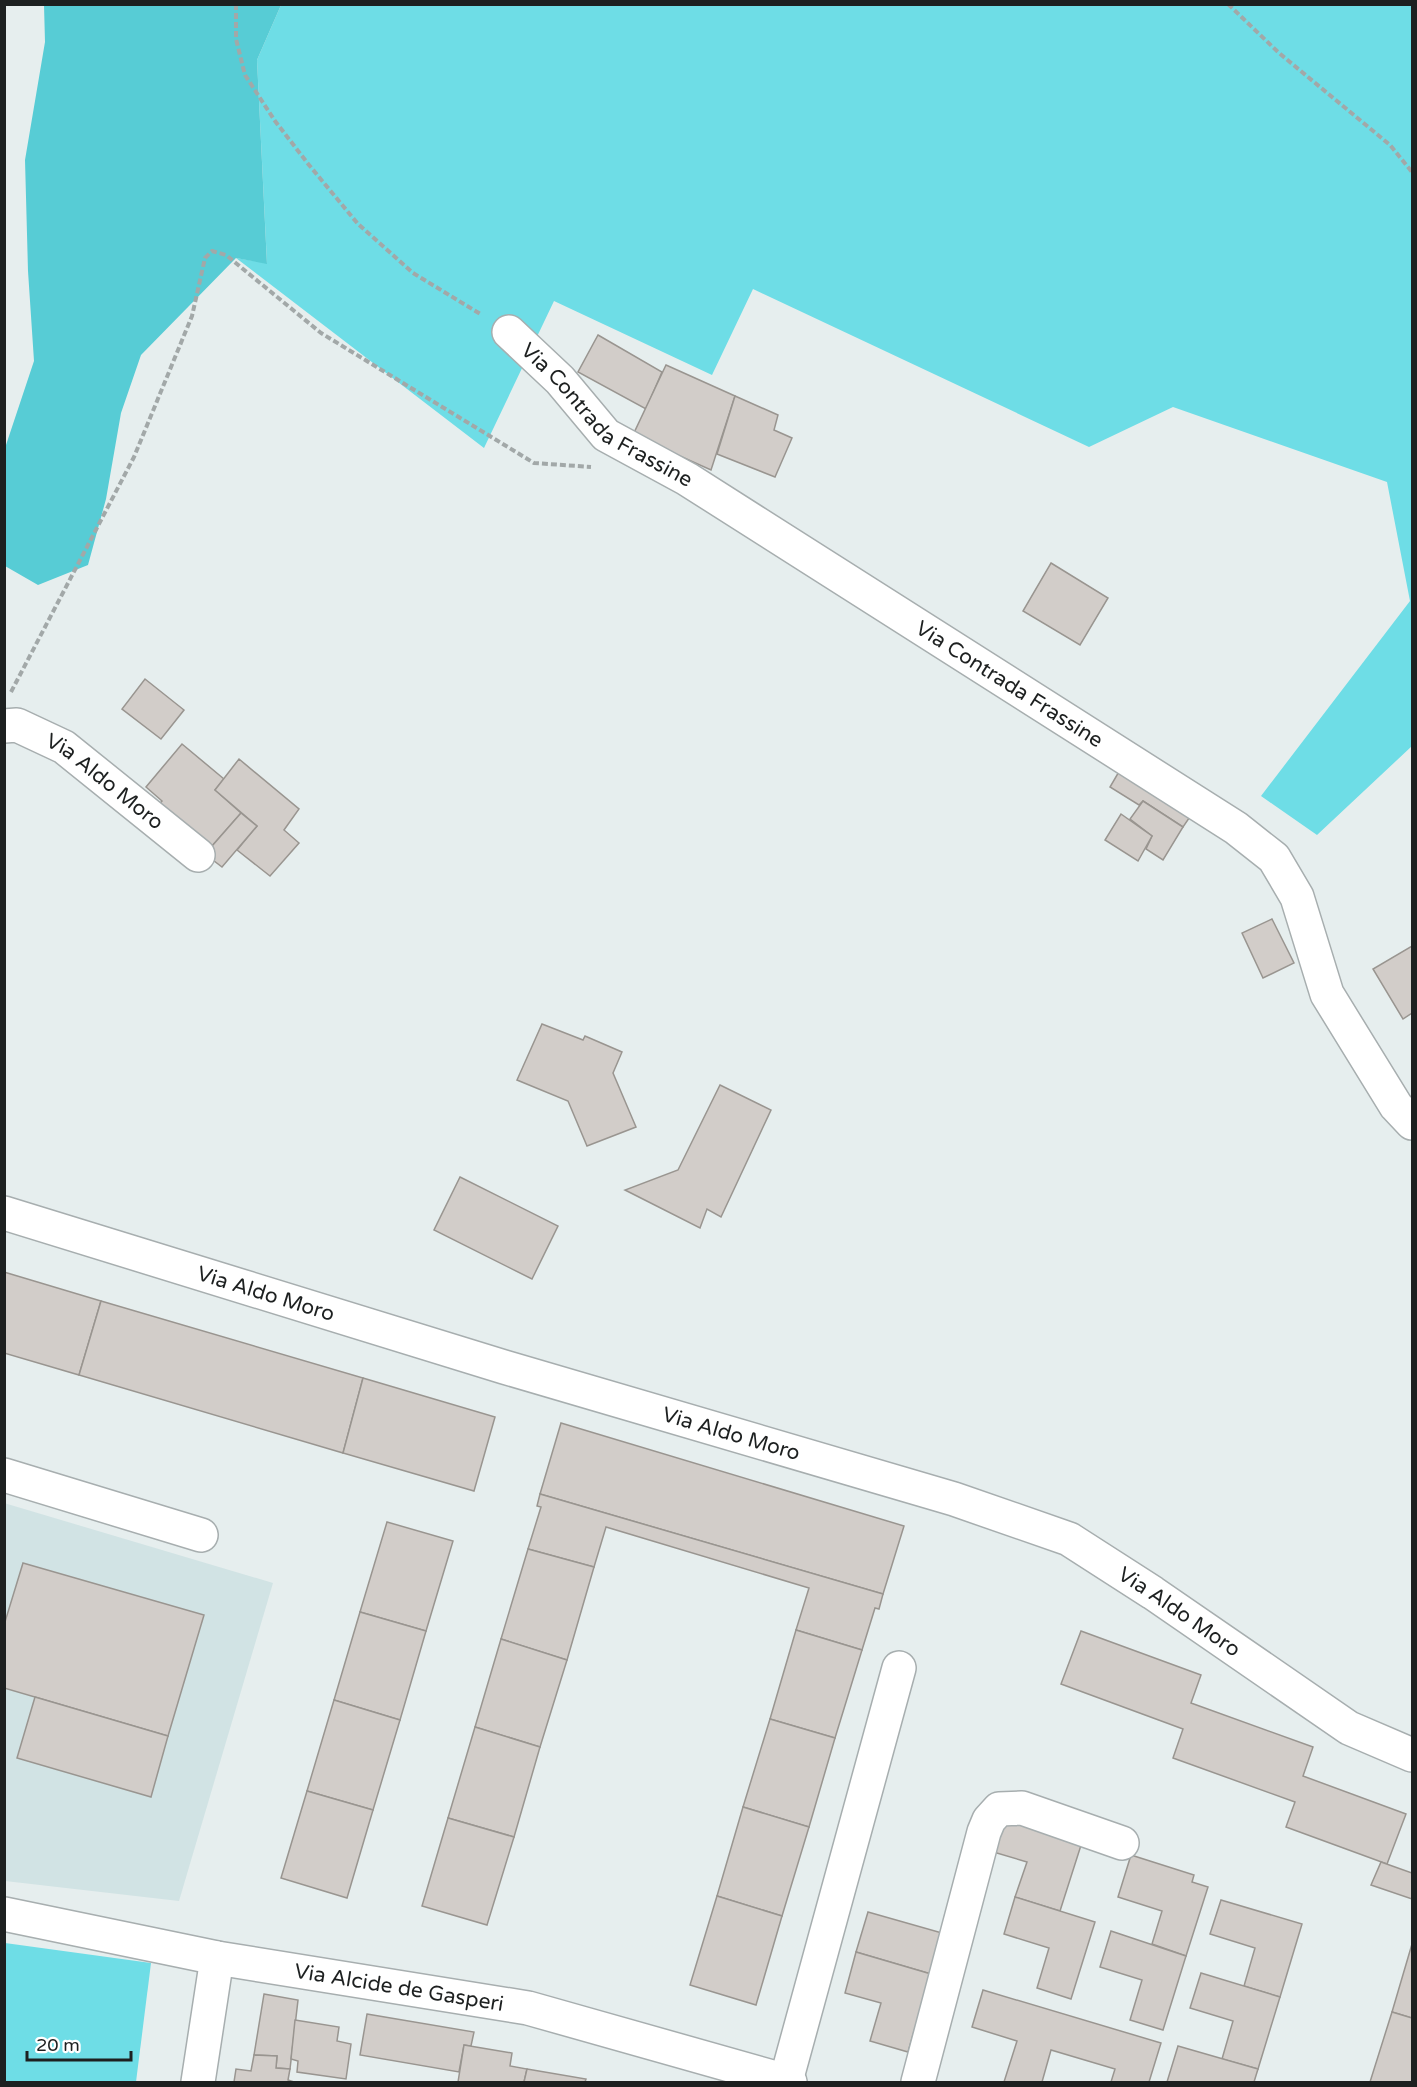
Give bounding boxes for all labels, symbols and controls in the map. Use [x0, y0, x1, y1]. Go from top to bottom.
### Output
street label: Via Contrada Frassine [516, 338, 697, 492]
street label: Via Contrada Frassine [911, 615, 1108, 753]
street label: Via Aldo Moro [42, 728, 169, 835]
street label: Via Aldo Moro [194, 1261, 338, 1327]
street label: Via Aldo Moro [659, 1402, 803, 1466]
street label: Via Aldo Moro [1113, 1561, 1245, 1662]
street label: Via Alcide de Gasperi [293, 1958, 506, 2016]
scale bar [27, 2024, 130, 2062]
text: 20 m [36, 2034, 80, 2056]

